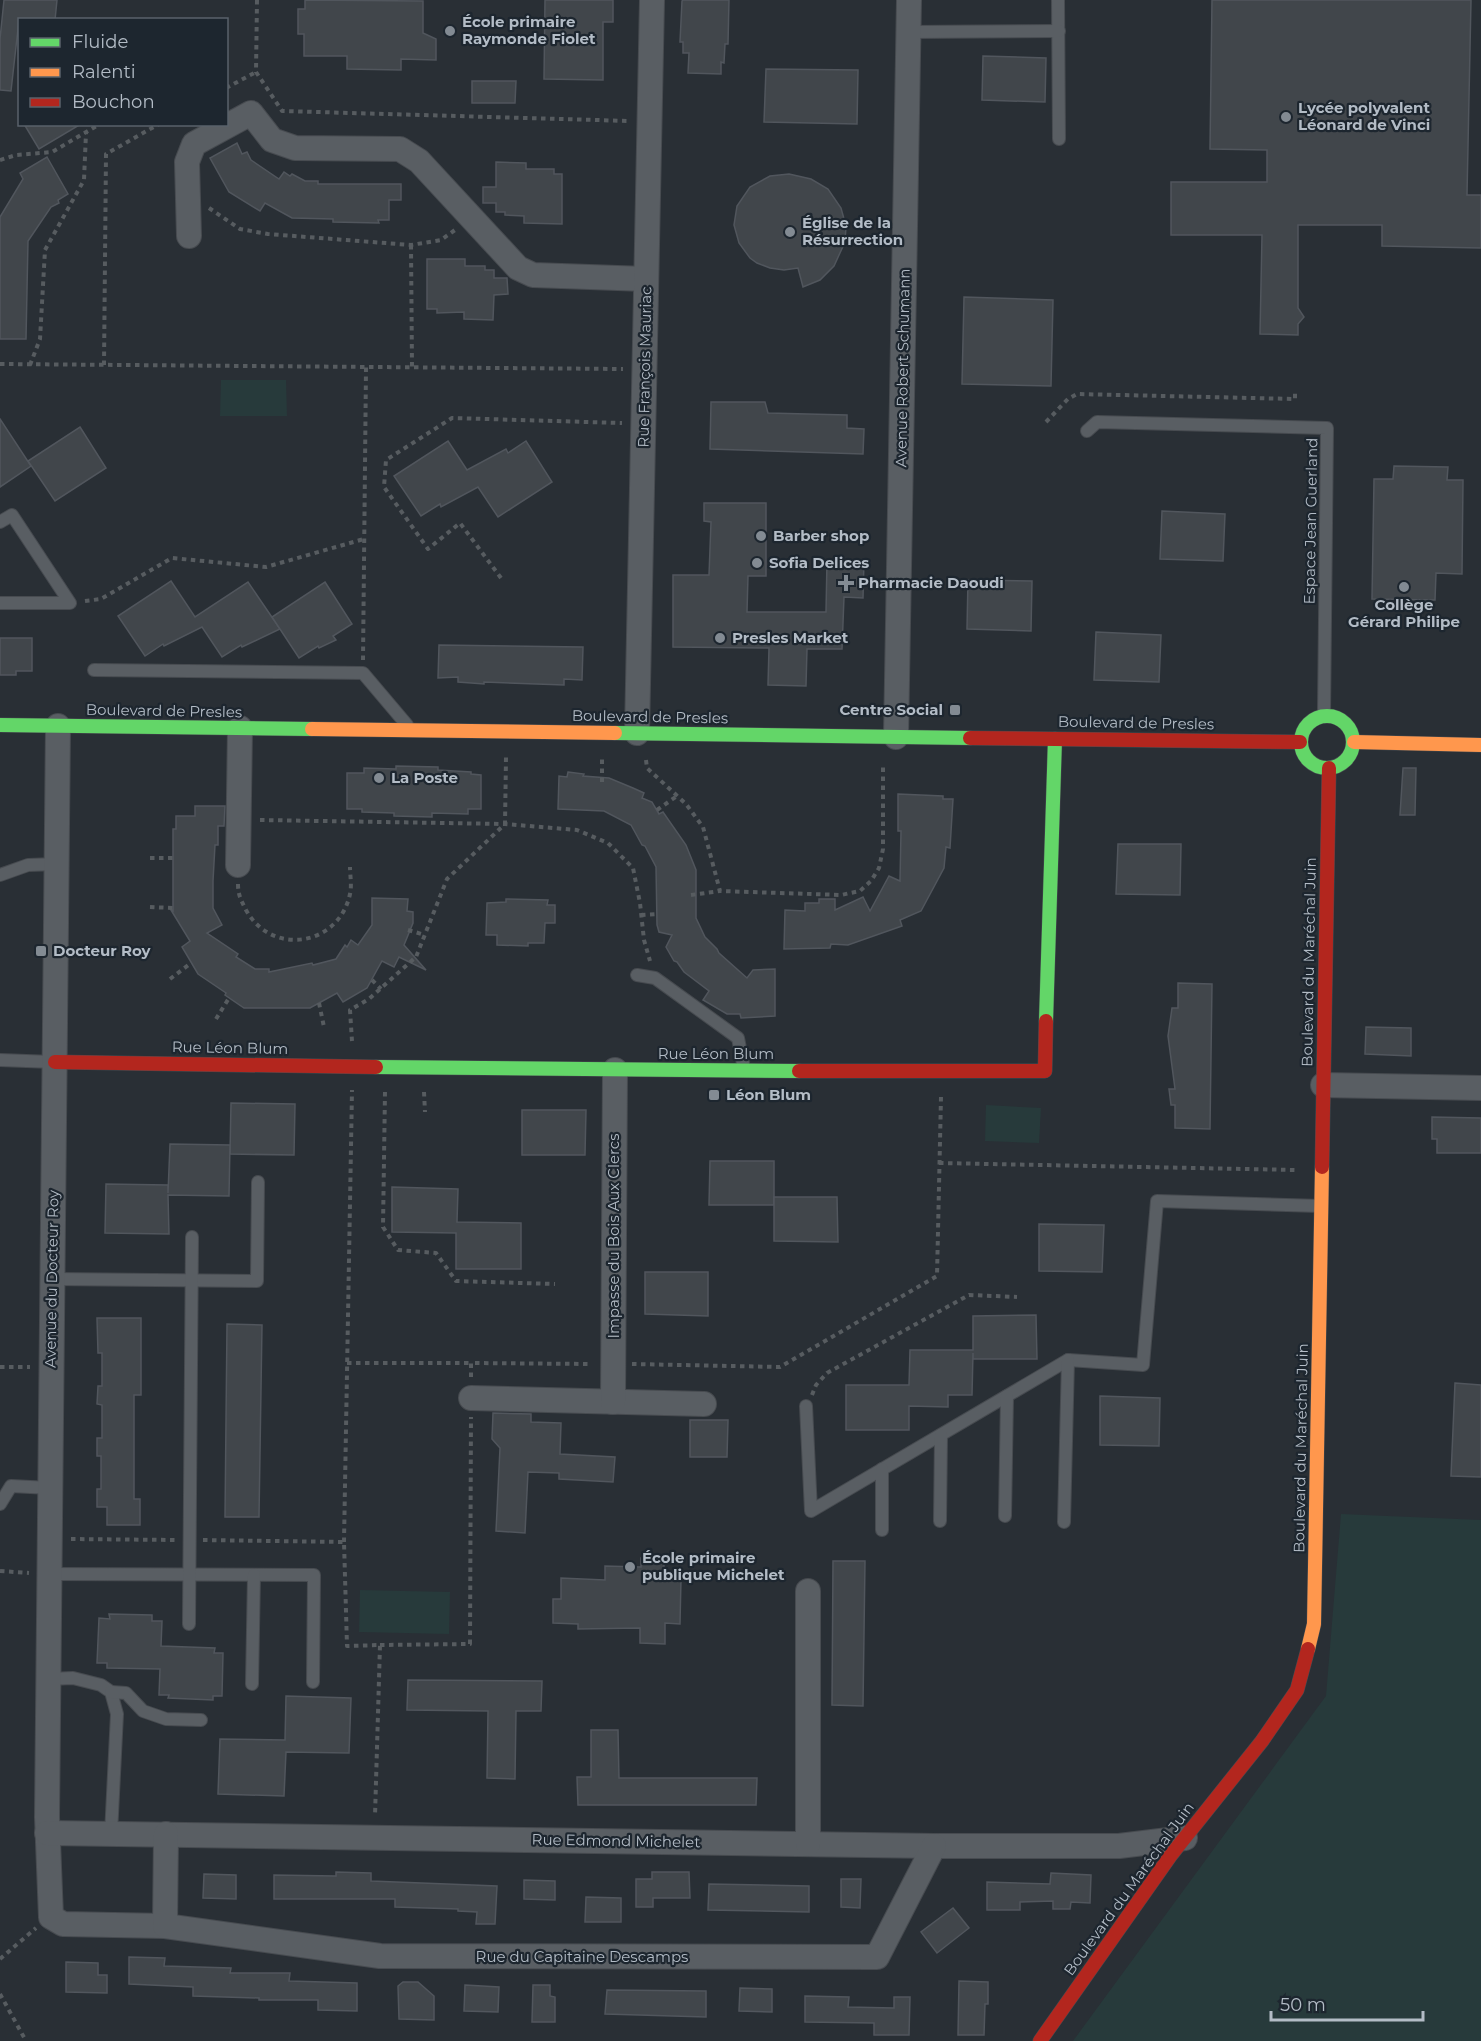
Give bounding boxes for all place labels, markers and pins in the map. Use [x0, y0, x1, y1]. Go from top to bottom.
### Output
place label: École primaire Raymonde Fiolet [462, 12, 596, 48]
marker: École primaire Raymonde Fiolet [443, 24, 457, 38]
place label: Lycée polyvalent Léonard de Vinci [1298, 98, 1430, 134]
marker: Lycée polyvalent Léonard de Vinci [1279, 110, 1293, 124]
place label: Église de la Résurrection [802, 213, 903, 249]
marker: Église de la Résurrection [783, 225, 797, 239]
place label: Barber shop [773, 526, 869, 545]
marker: Barber shop [754, 529, 768, 543]
place label: Sofia Delices [769, 553, 869, 572]
marker: Sofia Delices [750, 556, 764, 570]
place label: Pharmacie Daoudi [858, 573, 1004, 592]
marker: Pharmacie Daoudi [839, 576, 853, 590]
marker: Collège Gérard Philipe [1397, 580, 1411, 594]
place label: Collège Gérard Philipe [1348, 595, 1460, 631]
place label: Presles Market [732, 628, 849, 647]
marker: Presles Market [713, 631, 727, 645]
place label: Centre Social [840, 700, 943, 719]
marker: Centre Social [948, 703, 962, 717]
place label: La Poste [391, 768, 458, 787]
marker: La Poste [372, 771, 386, 785]
place label: Docteur Roy [53, 941, 152, 960]
marker: Docteur Roy [34, 944, 48, 958]
place label: Léon Blum [726, 1085, 811, 1104]
marker: Léon Blum [707, 1088, 721, 1102]
place label: École primaire publique Michelet [642, 1548, 785, 1584]
marker: École primaire publique Michelet [623, 1560, 637, 1574]

